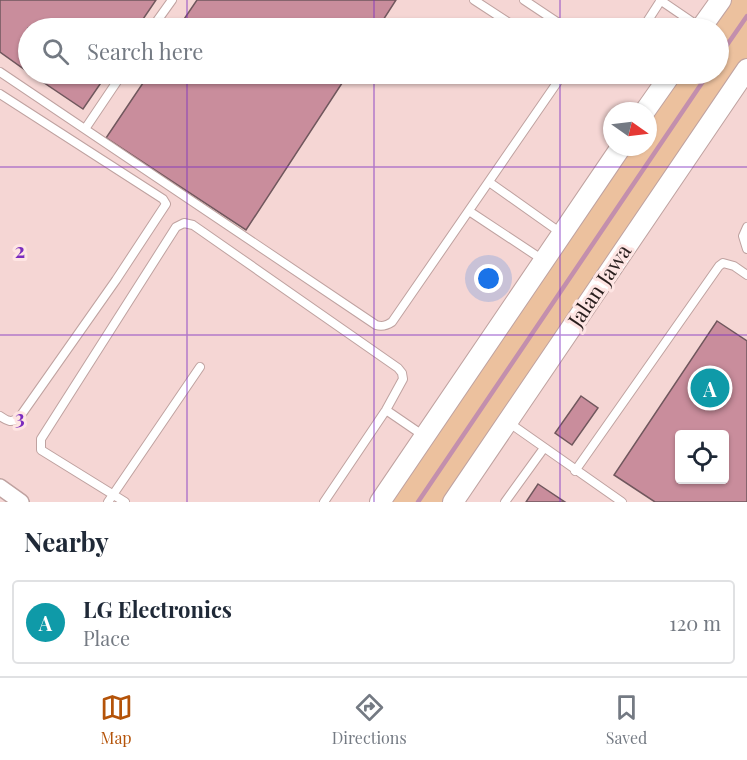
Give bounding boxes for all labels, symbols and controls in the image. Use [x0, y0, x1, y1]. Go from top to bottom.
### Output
search box [18, 18, 729, 84]
icon: search [39, 35, 72, 68]
text: Search here [87, 36, 203, 66]
north arrow [603, 102, 657, 156]
text: 2 [15, 236, 25, 263]
street label: Jalan Jawa [560, 238, 637, 333]
your location [474, 264, 503, 293]
pin: A [690, 366, 730, 410]
text: 3 [15, 403, 25, 430]
map controls [675, 430, 729, 484]
button: locate [675, 430, 729, 484]
text: Nearby [24, 524, 109, 559]
text: LG Electronics [83, 594, 232, 624]
text: A [39, 609, 52, 636]
text: 120 m [669, 609, 721, 636]
text: Place [83, 624, 130, 651]
tab: Map [100, 691, 133, 748]
tab: Directions [332, 691, 407, 748]
tab: Saved [606, 691, 647, 748]

